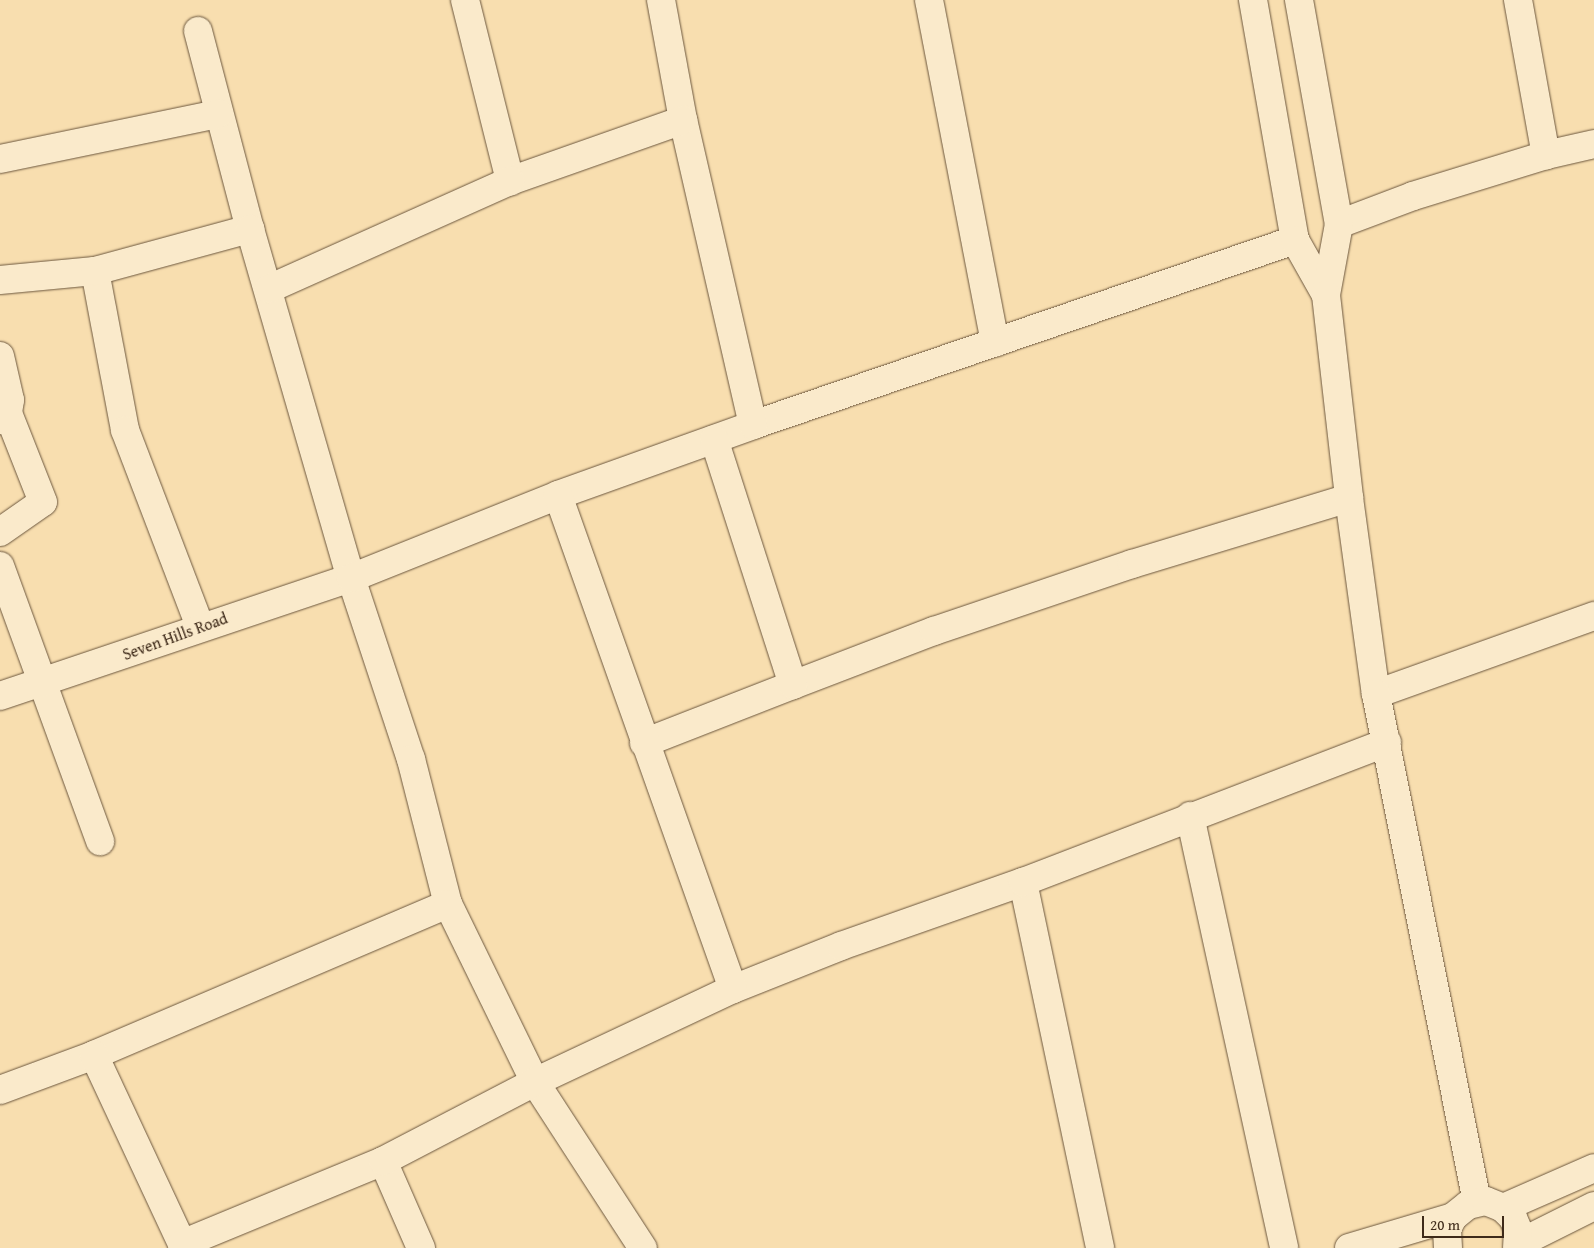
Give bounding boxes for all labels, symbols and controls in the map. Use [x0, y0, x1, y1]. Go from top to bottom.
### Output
street label: Seven Hills Road [120, 608, 230, 664]
scale bar [1424, 1206, 1506, 1238]
text: 20 m [1430, 1214, 1460, 1235]

